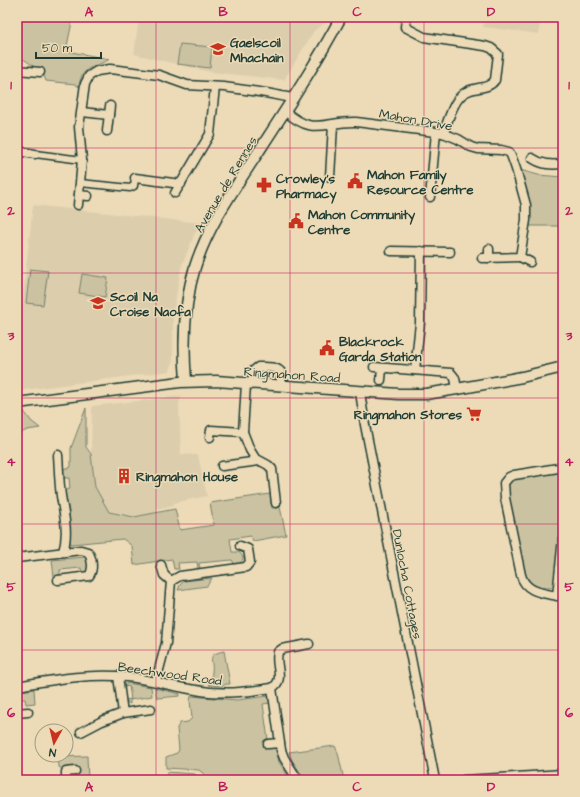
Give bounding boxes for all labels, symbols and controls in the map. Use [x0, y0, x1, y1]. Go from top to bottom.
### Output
text: A [85, 3, 94, 21]
text: B [218, 3, 228, 21]
text: C [352, 3, 362, 21]
text: D [487, 3, 496, 21]
scale bar [36, 34, 101, 60]
place label: Gaelscoil Mhachain [230, 34, 284, 67]
text: 50 m [42, 40, 73, 57]
school or university icon: Gaelscoil Mhachain [209, 40, 227, 58]
text: 1 [10, 76, 12, 94]
text: 1 [568, 76, 570, 94]
street label: Mahon Drive [378, 105, 454, 135]
street label: Avenue de Rennes [190, 133, 262, 236]
place label: Mahon Family Resource Centre [367, 166, 474, 199]
place label: Crowley's Pharmacy [276, 170, 337, 204]
public building icon: Mahon Family Resource Centre [346, 172, 364, 190]
pharmacy icon: Crowley's Pharmacy [255, 176, 273, 194]
text: 2 [6, 202, 15, 220]
text: 2 [564, 202, 573, 220]
place label: Mahon Community Centre [308, 206, 416, 239]
public building icon: Mahon Community Centre [287, 212, 305, 230]
place label: Scoil Na Croise Naofa [109, 288, 191, 321]
school or university icon: Scoil Na Croise Naofa [89, 294, 107, 312]
text: 3 [7, 327, 15, 345]
text: 3 [565, 327, 573, 345]
place label: Blackrock Garda Station [339, 333, 422, 366]
public building icon: Blackrock Garda Station [318, 339, 336, 357]
street label: Ringmahon Road [243, 363, 341, 388]
supermarket icon: Ringmahon Stores [465, 405, 483, 423]
place label: Ringmahon Stores [354, 406, 462, 426]
text: 4 [7, 453, 16, 471]
text: 4 [565, 453, 574, 471]
building icon: Ringmahon House [115, 467, 133, 485]
place label: Ringmahon House [136, 468, 238, 488]
street label: Dunlocha Cottages [387, 528, 427, 641]
text: 5 [6, 578, 16, 596]
text: 5 [564, 578, 574, 596]
street label: Beechwood Road [117, 658, 223, 690]
text: 6 [7, 704, 16, 722]
text: 6 [565, 704, 574, 722]
north arrow [34, 723, 74, 763]
text: N [48, 744, 57, 760]
text: A [85, 778, 94, 796]
text: B [218, 778, 228, 796]
text: C [352, 778, 362, 796]
text: D [487, 778, 496, 796]

